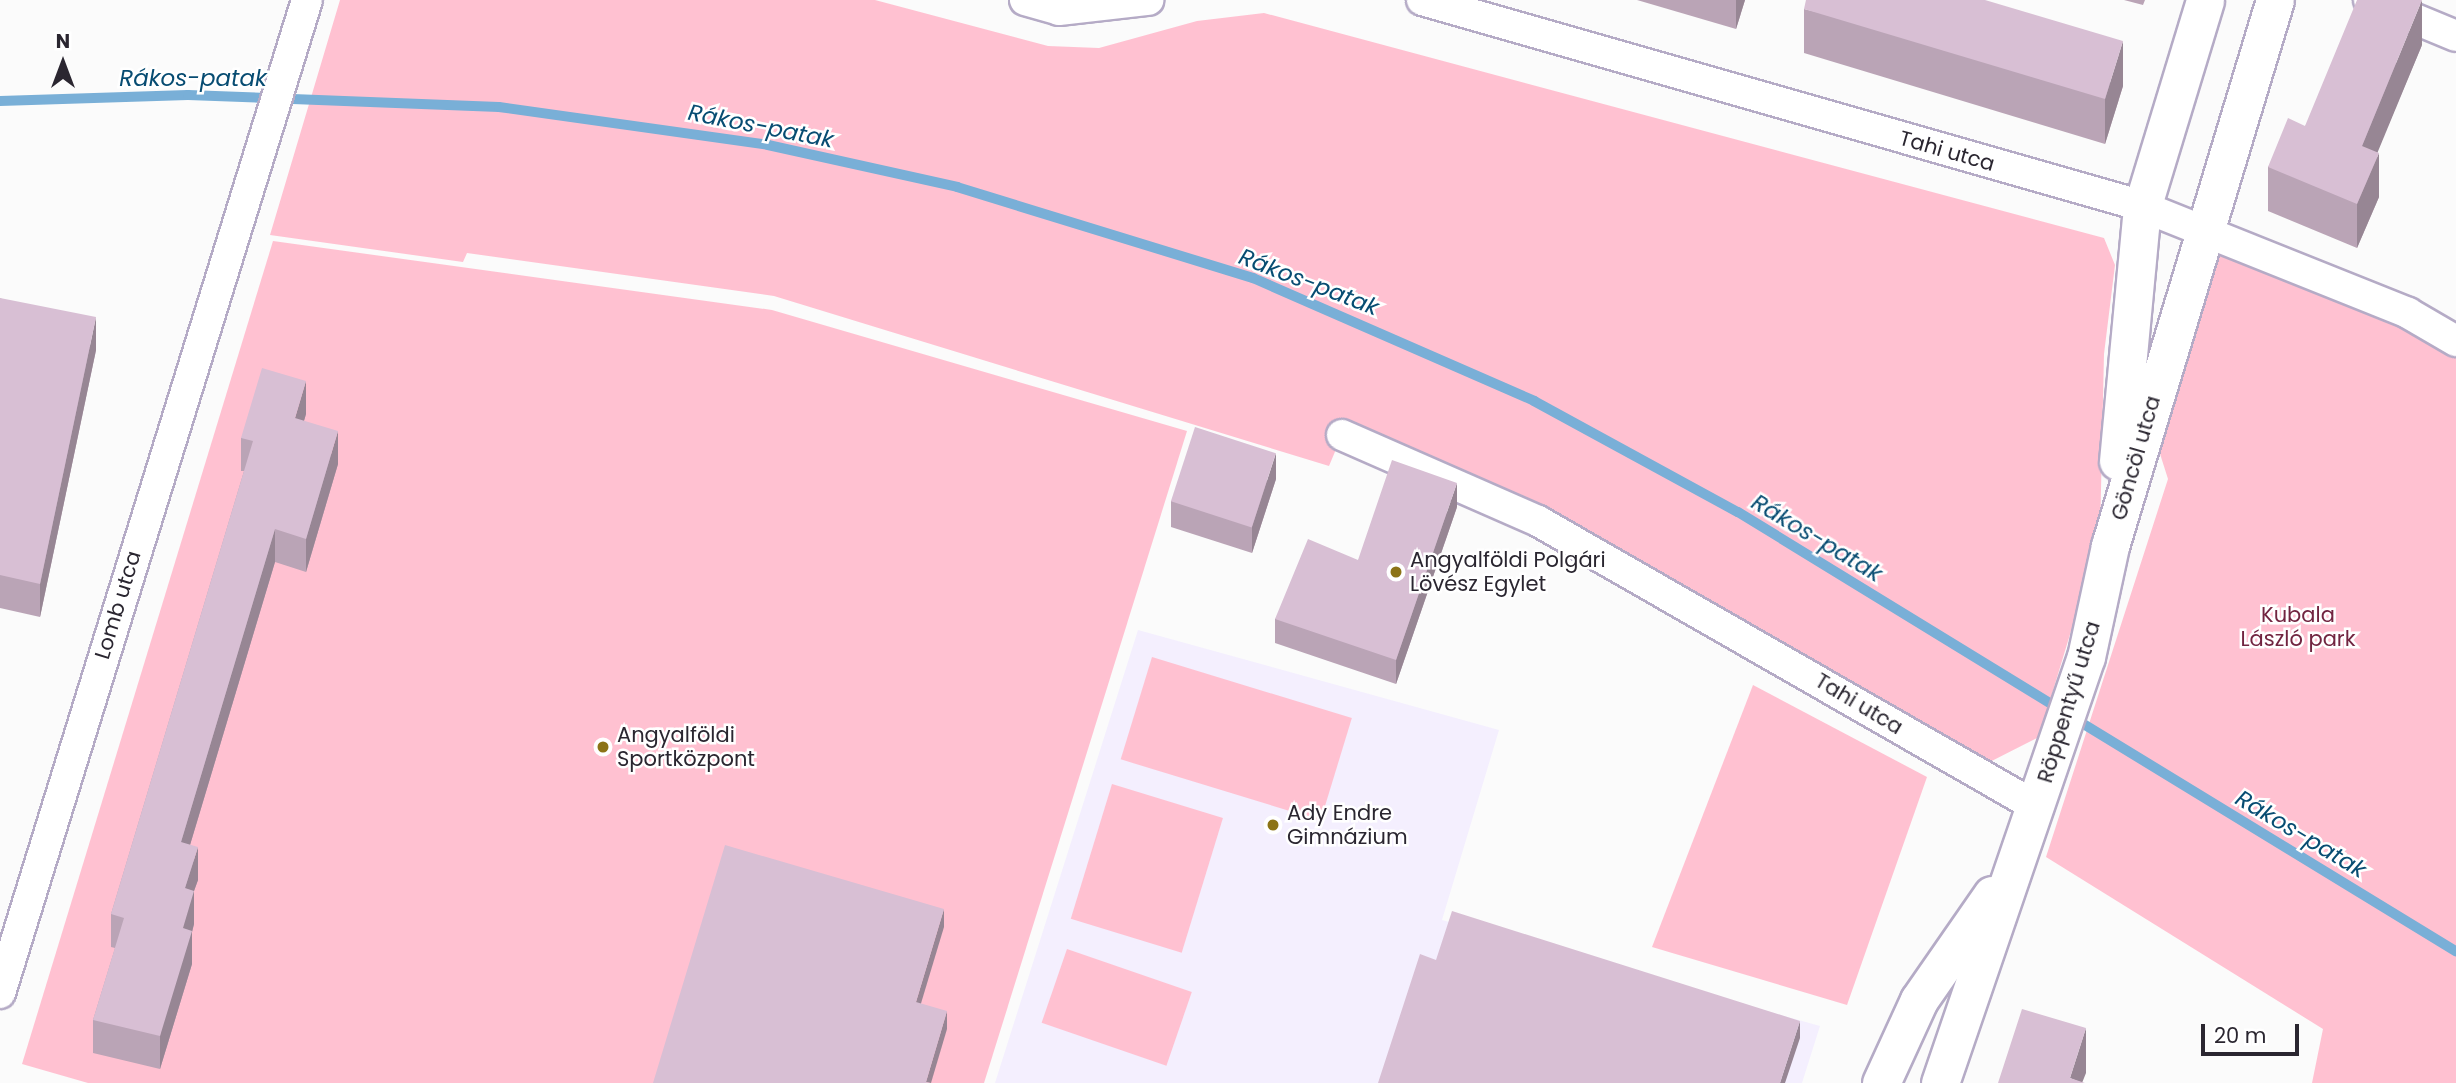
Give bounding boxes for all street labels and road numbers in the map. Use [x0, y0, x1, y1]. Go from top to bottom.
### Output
street label: Tahi utca [1897, 125, 1997, 177]
street label: Göncöl utca [2106, 393, 2166, 523]
street label: Lomb utca [90, 548, 146, 662]
street label: Röppentyű utca [2032, 618, 2106, 786]
street label: Tahi utca [1811, 668, 1907, 740]

